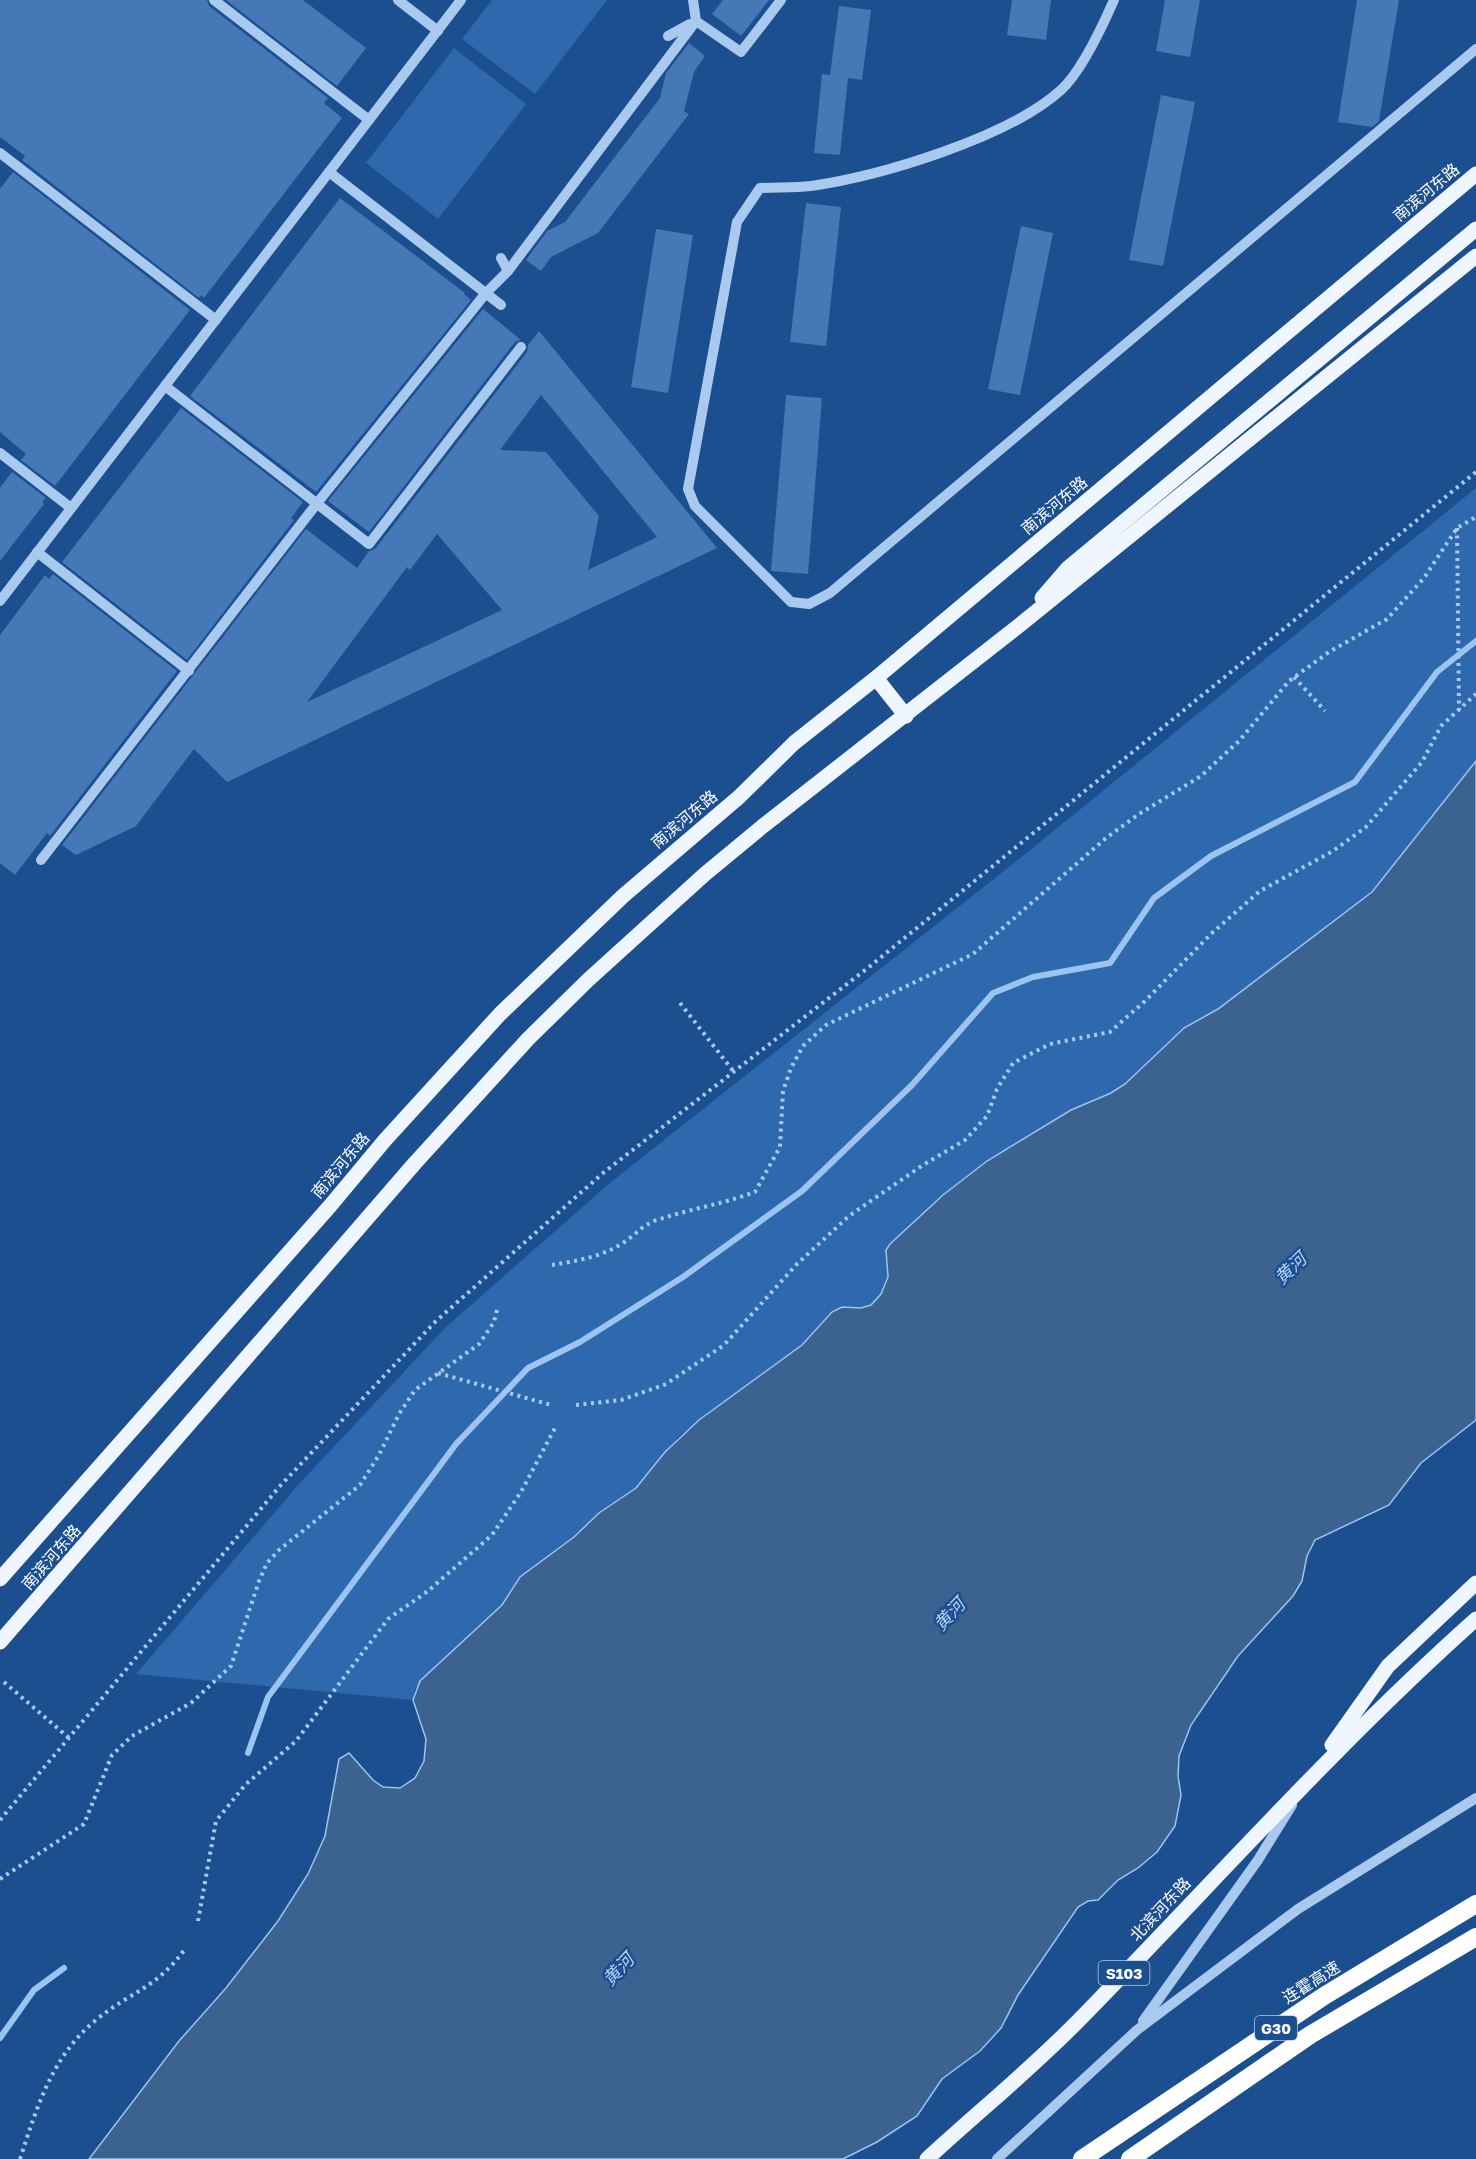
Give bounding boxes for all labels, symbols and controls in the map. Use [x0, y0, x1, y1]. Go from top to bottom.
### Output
street label: 南滨河东路 [1389, 159, 1463, 225]
street label: 南滨河东路 [1017, 472, 1091, 538]
street label: 南滨河东路 [647, 786, 721, 852]
street label: 南滨河东路 [307, 1128, 373, 1202]
water label: 黄河 [1269, 1245, 1313, 1288]
street label: 南滨河东路 [17, 1520, 85, 1594]
water label: 黄河 [929, 1591, 971, 1635]
street label: 北滨河东路 [1125, 1873, 1195, 1945]
water label: 黄河 [598, 1946, 640, 1990]
street label: 连霍高速 [1279, 1957, 1343, 2007]
road number: S103 [1098, 1961, 1150, 1985]
road number: G30 [1255, 2016, 1297, 2040]

